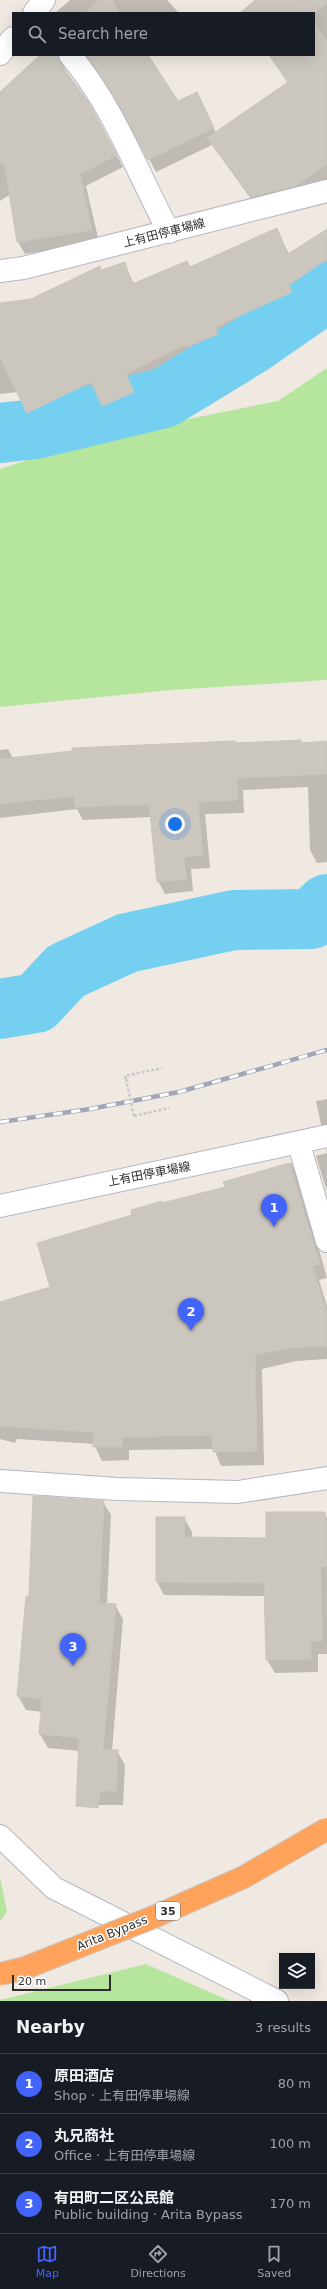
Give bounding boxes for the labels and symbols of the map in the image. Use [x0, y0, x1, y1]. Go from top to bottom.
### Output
street label: 上有田停車場線 [122, 216, 206, 250]
your location [165, 814, 185, 834]
street label: 上有田停車場線 [106, 1159, 192, 1189]
pin: 1 [261, 1194, 287, 1227]
pin: 2 [178, 1298, 204, 1331]
pin: 3 [60, 1633, 86, 1666]
road number: 35 [156, 1902, 180, 1920]
street label: Arita Bypass [75, 1912, 149, 1954]
scale bar [12, 1973, 111, 1992]

